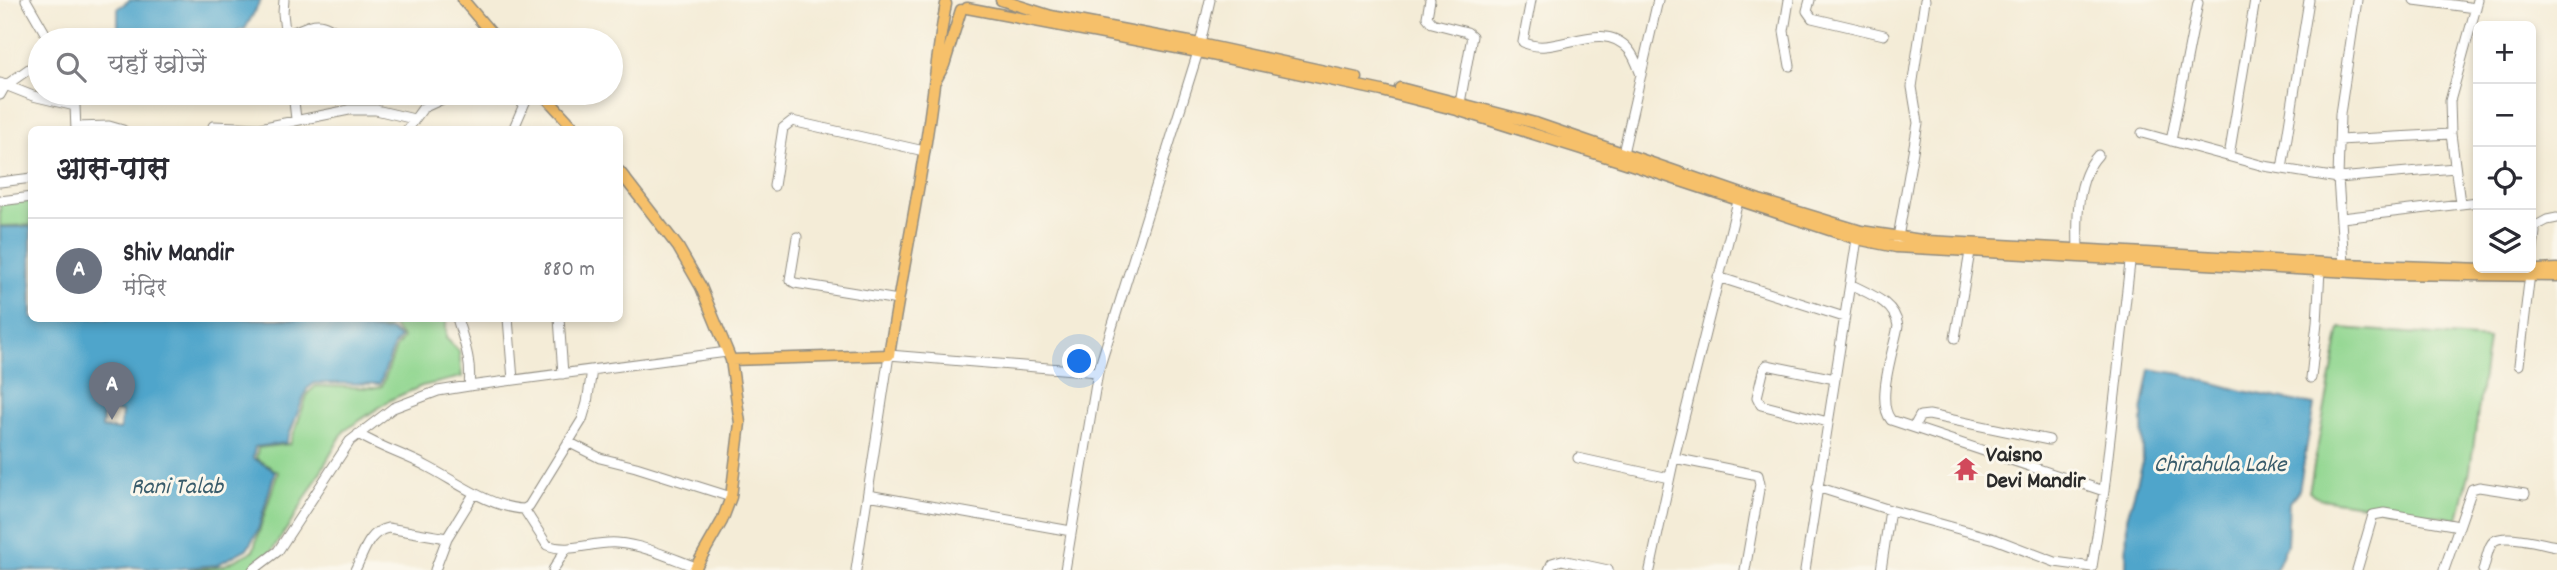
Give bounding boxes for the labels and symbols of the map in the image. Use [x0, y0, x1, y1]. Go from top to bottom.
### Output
your location [1062, 344, 1096, 378]
pin: A [89, 362, 135, 420]
place label: Vaisno Devi Mandir [1986, 440, 2086, 499]
water label: Chirahula Lake [2154, 449, 2288, 483]
temple icon: Vaisno Devi Mandir [1952, 455, 1980, 483]
water label: Rani Talab [131, 471, 226, 505]

